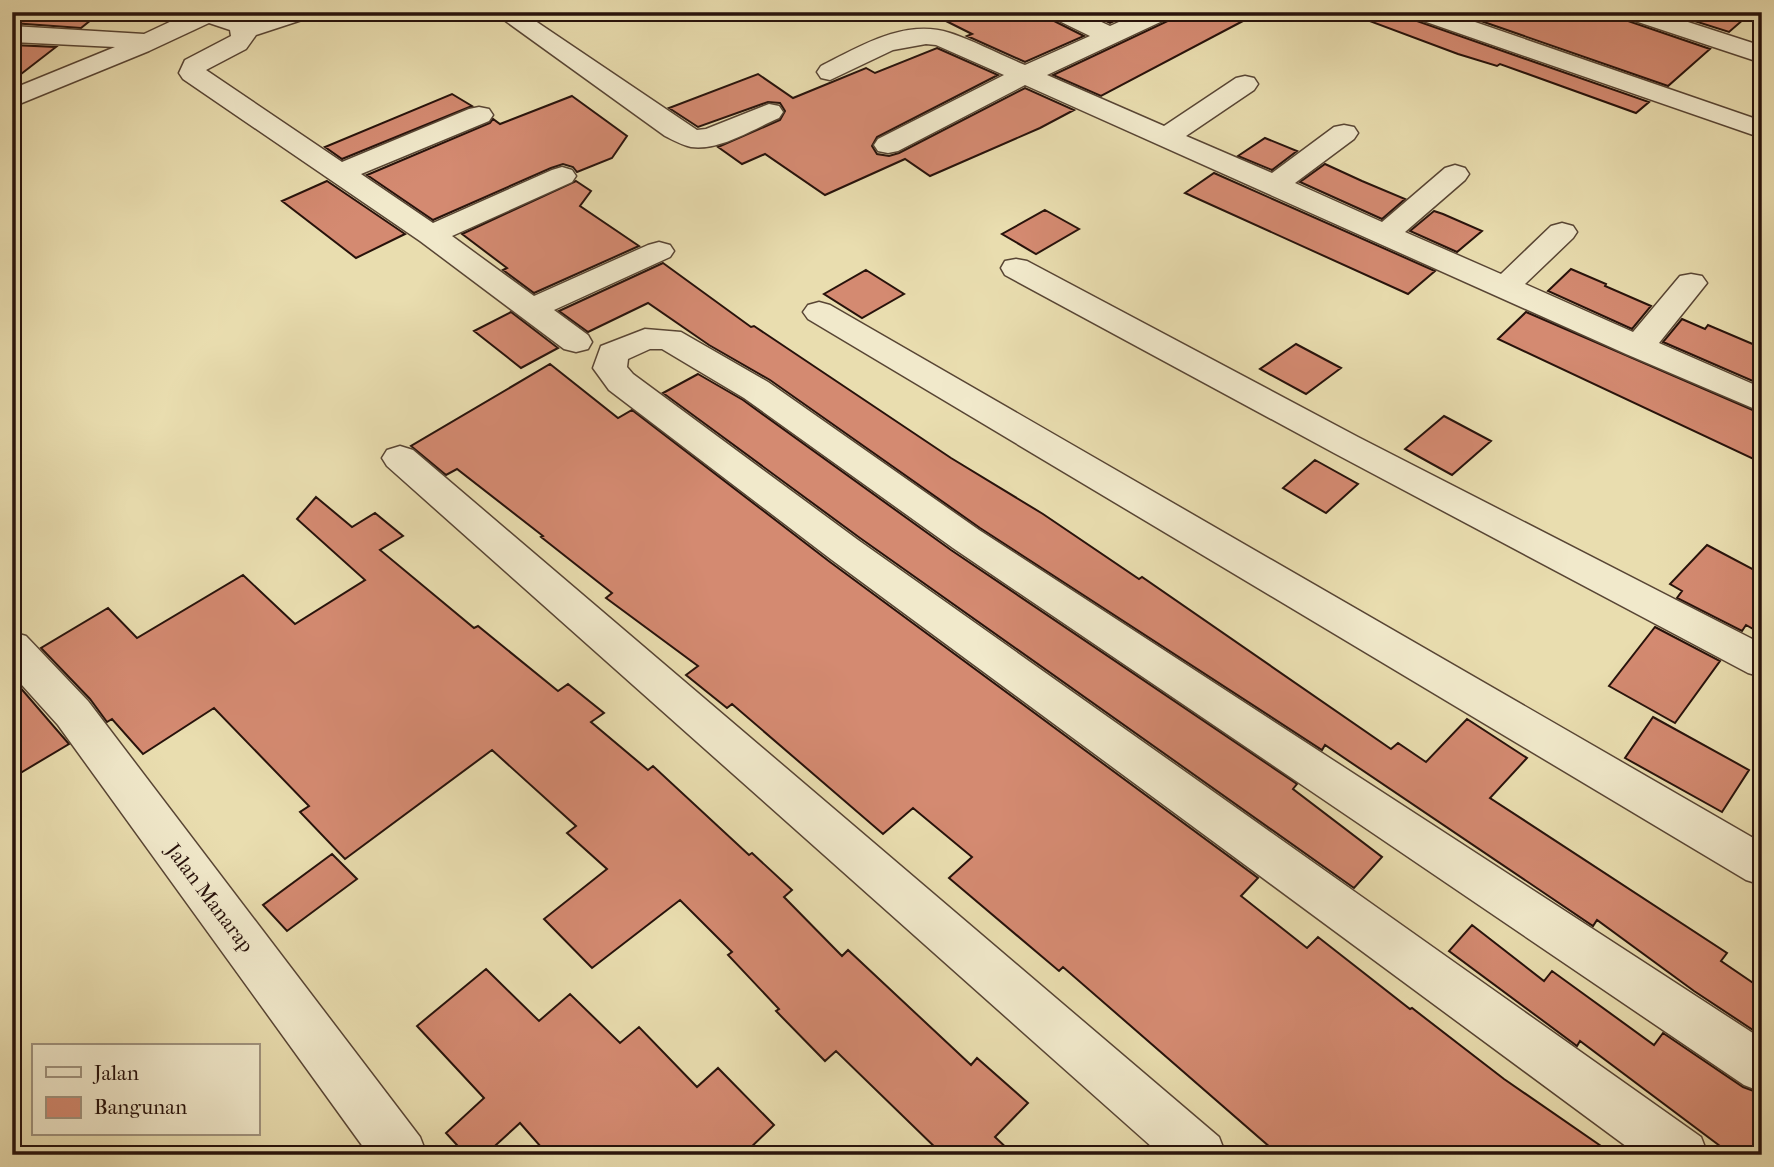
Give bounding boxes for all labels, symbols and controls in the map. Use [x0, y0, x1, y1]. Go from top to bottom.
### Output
street label: Jalan Manarap [160, 837, 259, 957]
legend [32, 1044, 259, 1136]
text: Jalan [92, 1061, 139, 1085]
text: Bangunan [94, 1095, 187, 1119]

